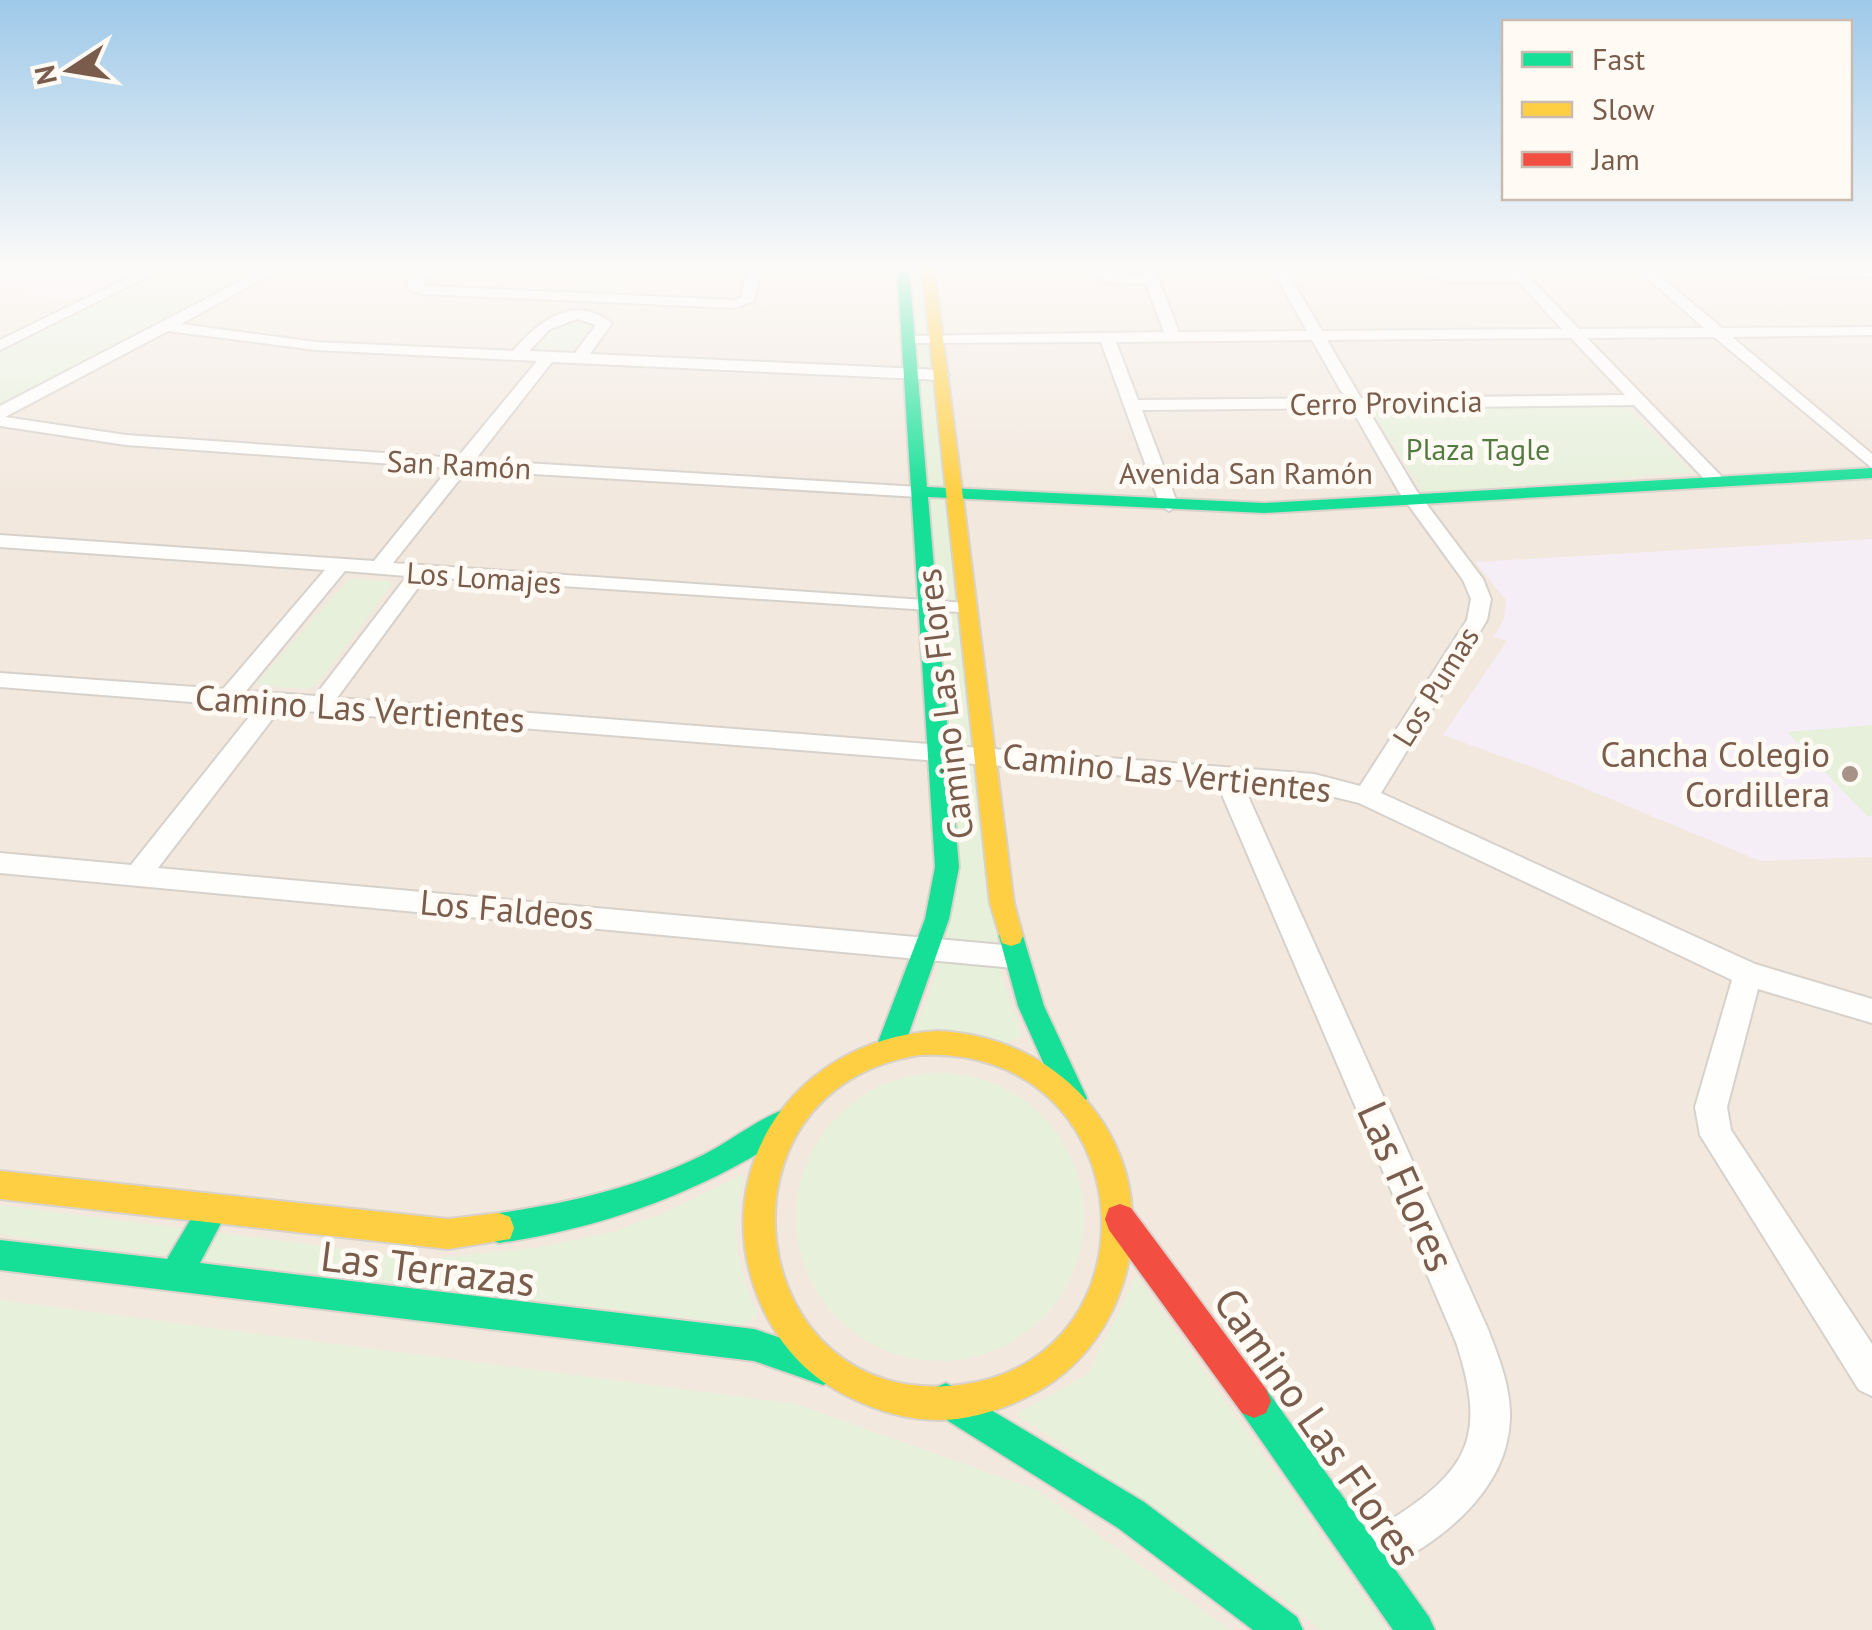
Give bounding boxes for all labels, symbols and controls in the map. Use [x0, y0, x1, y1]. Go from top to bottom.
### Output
north arrow [20, 20, 120, 120]
legend [1502, 20, 1852, 200]
text: Fast [1592, 39, 1645, 78]
text: N [25, 62, 65, 88]
text: Slow [1592, 89, 1655, 128]
text: Jam [1590, 139, 1640, 178]
street label: Cerro Provincia [1289, 381, 1483, 423]
park label: Plaza Tagle [1406, 429, 1550, 468]
street label: San Ramón [386, 441, 532, 487]
street label: Avenida San Ramón [1119, 453, 1373, 492]
street label: Los Lomajes [405, 552, 563, 602]
street label: Camino Las Flores [905, 566, 983, 842]
street label: Los Pumas [1383, 619, 1487, 753]
street label: Camino Las Vertientes [194, 674, 526, 742]
place label: Cancha Colegio Cordillera [1600, 731, 1830, 817]
street label: Camino Las Vertientes [1000, 732, 1334, 812]
marker: Cancha Colegio Cordillera [1839, 763, 1861, 785]
street label: Los Faldeos [418, 878, 596, 940]
street label: Las Flores [1345, 1092, 1469, 1280]
street label: Las Terrazas [318, 1228, 538, 1308]
street label: Camino Las Flores [1202, 1276, 1434, 1576]

